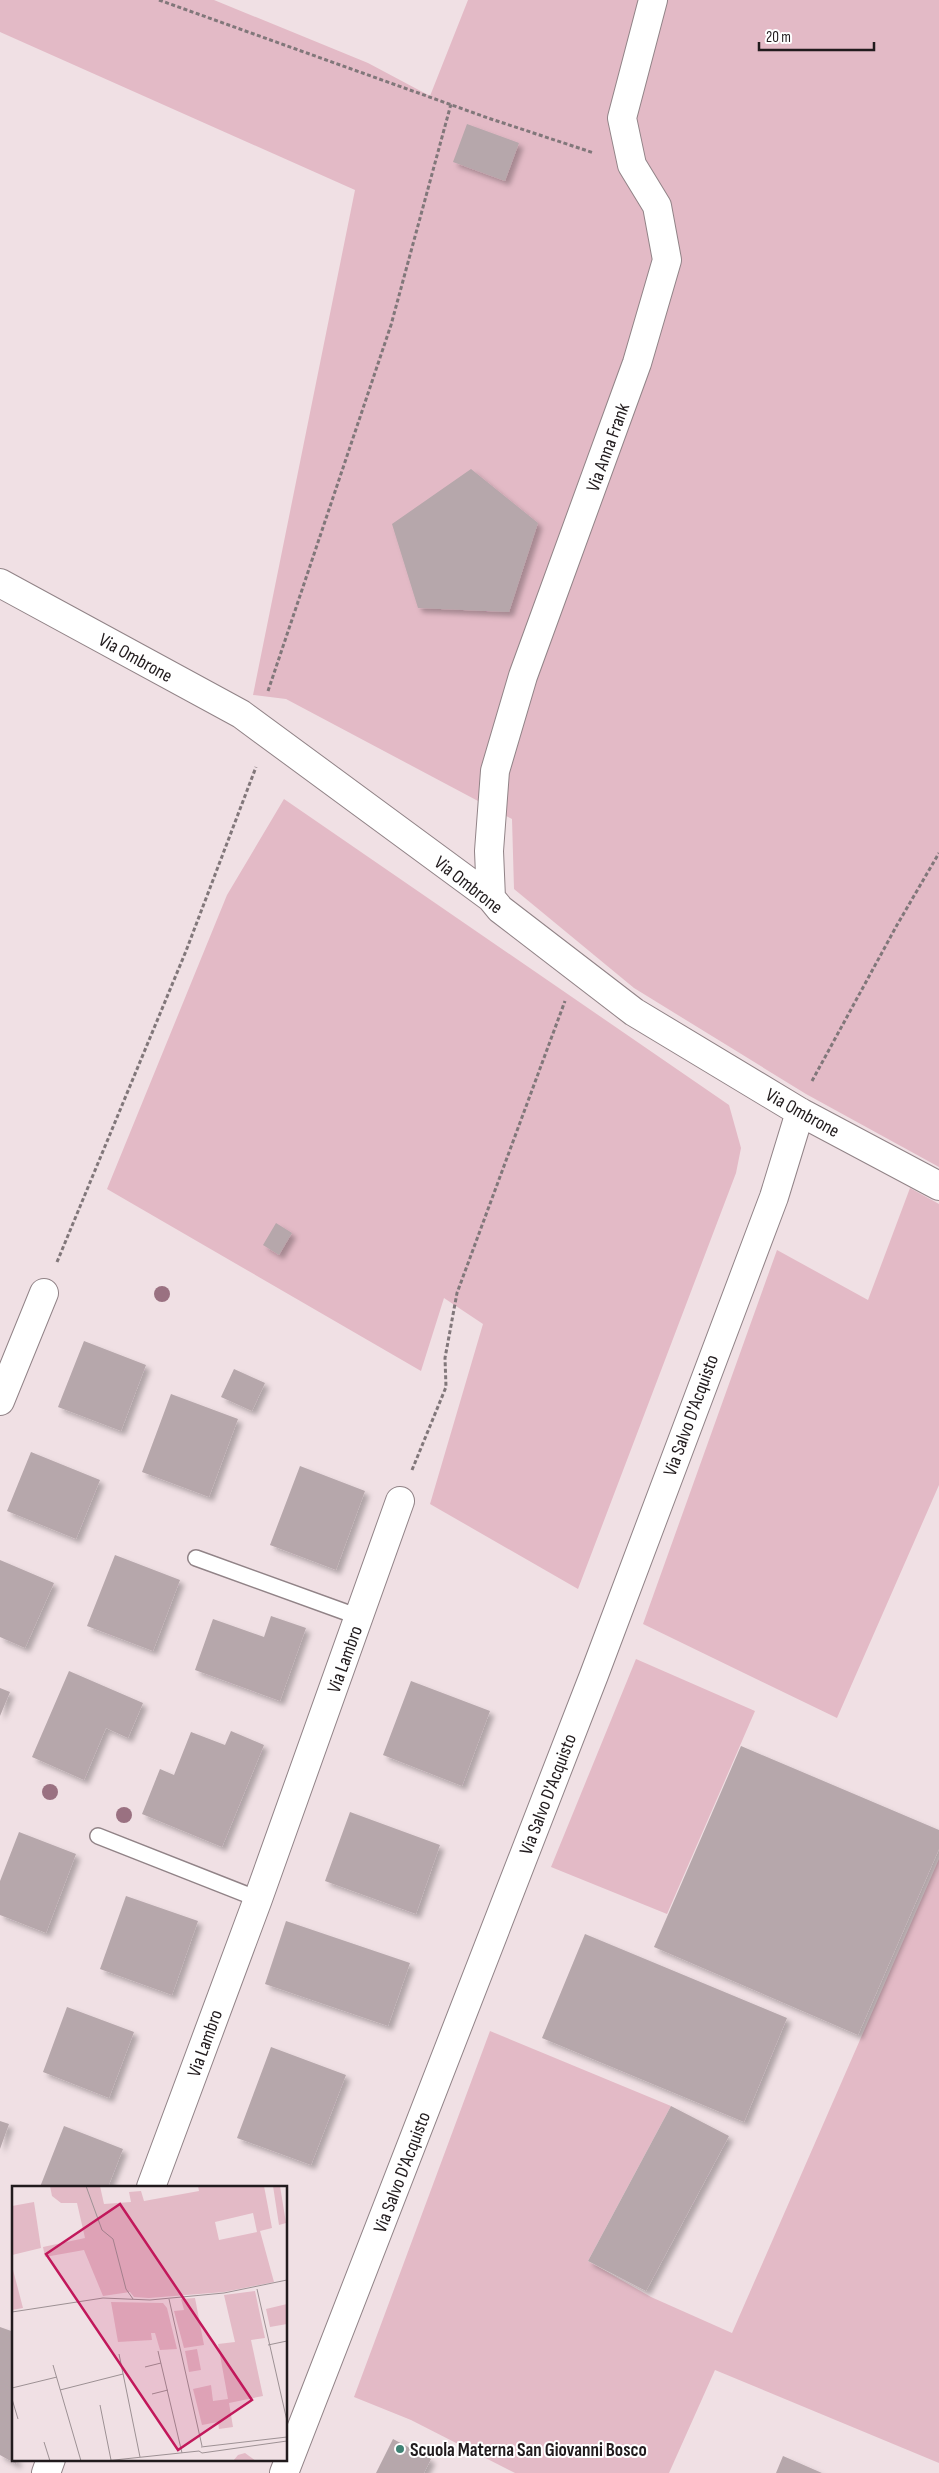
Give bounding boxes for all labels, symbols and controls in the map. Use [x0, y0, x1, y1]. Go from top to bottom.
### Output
scale bar [759, 20, 874, 52]
text: 20 m [766, 28, 791, 47]
street label: Via Anna Frank [582, 399, 635, 495]
street label: Via Ombrone [94, 629, 176, 688]
street label: Via Ombrone [429, 851, 507, 919]
street label: Via Ombrone [761, 1084, 843, 1143]
street label: Via Salvo D'Acquisto [659, 1352, 724, 1479]
street label: Via Lambro [323, 1623, 368, 1696]
street label: Via Salvo D'Acquisto [515, 1731, 582, 1858]
street label: Via Lambro [183, 2007, 228, 2080]
street label: Via Salvo D'Acquisto [369, 2109, 436, 2236]
inset map [12, 2186, 288, 2460]
place label: Scuola Materna San Giovanni Bosco [410, 2439, 647, 2462]
marker: Scuola Materna San Giovanni Bosco [394, 2443, 406, 2455]

